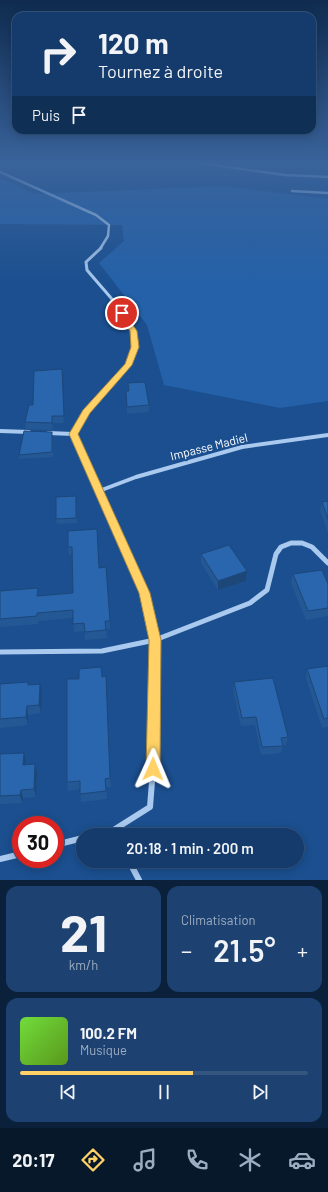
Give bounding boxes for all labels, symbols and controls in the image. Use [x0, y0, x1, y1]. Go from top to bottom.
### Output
text: 120 m [98, 26, 169, 60]
icon: right [32, 28, 84, 80]
text: Tournez à droite [98, 60, 223, 82]
icon: arrive [68, 104, 90, 126]
text: Puis [32, 106, 60, 124]
pin [105, 296, 139, 330]
icon: arrive [111, 302, 133, 324]
street label: Impasse Madiel [169, 430, 249, 462]
position arrow [132, 748, 174, 790]
speed limit sign: 30 [12, 816, 64, 868]
text: 20:18 · 1 min · 200 m [126, 839, 254, 857]
text: 21 [60, 900, 107, 962]
text: Climatisation [181, 912, 256, 928]
text: 21.5° [213, 932, 276, 968]
text: − [181, 937, 192, 963]
text: + [297, 937, 308, 963]
text: km/h [69, 957, 98, 973]
text: 100.2 FM [80, 1024, 137, 1042]
text: Musique [80, 1042, 127, 1058]
icon: previous [57, 1081, 79, 1103]
icon: pause [153, 1081, 175, 1103]
icon: next [249, 1081, 271, 1103]
icon: directions [79, 1146, 107, 1174]
icon: music [131, 1146, 159, 1174]
icon: phone [183, 1146, 211, 1174]
icon: climate [236, 1146, 264, 1174]
icon: car [288, 1146, 316, 1174]
text: 20:17 [12, 1149, 54, 1171]

